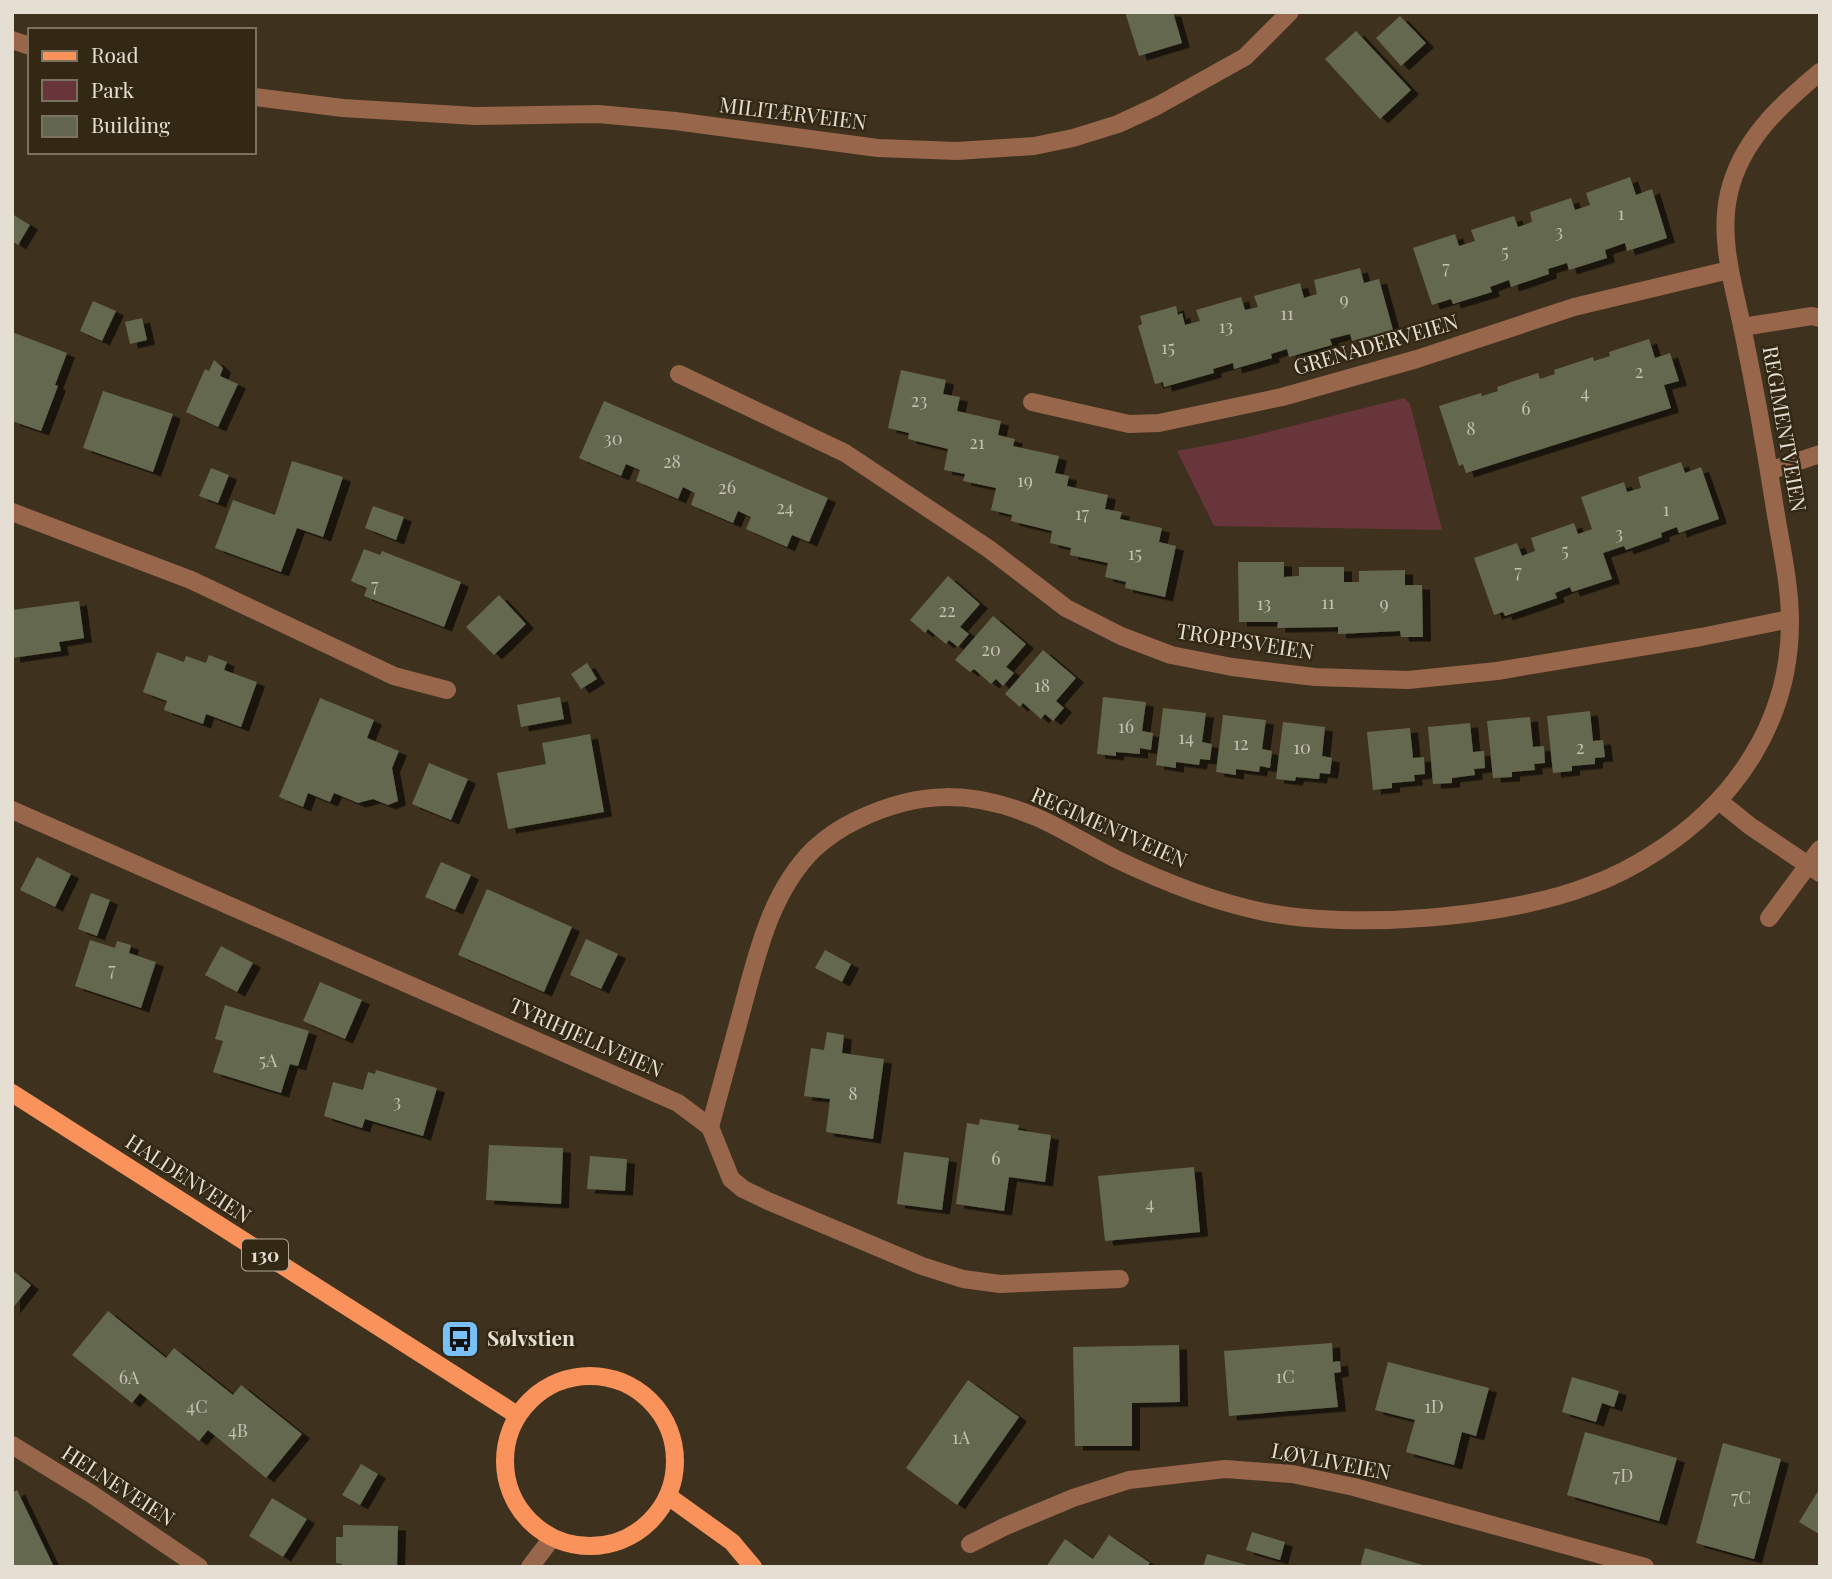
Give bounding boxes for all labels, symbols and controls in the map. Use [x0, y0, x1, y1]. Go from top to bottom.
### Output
legend [28, 28, 256, 154]
text: Road [91, 40, 139, 68]
text: Park [91, 75, 135, 103]
street label: MILITÆRVEIEN [718, 89, 869, 135]
text: Building [91, 110, 170, 138]
house number: 1 [1618, 201, 1625, 225]
house number: 3 [1555, 219, 1563, 243]
house number: 5 [1501, 239, 1509, 263]
house number: 7 [1442, 255, 1450, 279]
house number: 9 [1339, 287, 1349, 311]
house number: 11 [1280, 301, 1294, 325]
street label: GRENADERVEIEN [1290, 306, 1461, 380]
house number: 13 [1219, 314, 1233, 338]
house number: 15 [1161, 335, 1175, 359]
street label: REGIMENTVEIEN [1758, 344, 1814, 514]
house number: 2 [1635, 359, 1643, 383]
house number: 4 [1581, 380, 1590, 404]
house number: 23 [911, 388, 927, 412]
house number: 6 [1521, 396, 1531, 420]
house number: 8 [1466, 416, 1476, 440]
house number: 30 [604, 426, 622, 450]
house number: 21 [969, 430, 985, 454]
house number: 28 [663, 449, 681, 473]
house number: 19 [1017, 468, 1033, 492]
house number: 26 [718, 475, 736, 499]
house number: 24 [776, 495, 794, 519]
house number: 1 [1663, 497, 1670, 521]
house number: 17 [1075, 501, 1090, 525]
house number: 3 [1615, 521, 1623, 545]
house number: 5 [1561, 538, 1569, 562]
house number: 15 [1128, 541, 1142, 565]
house number: 7 [1514, 559, 1522, 583]
house number: 7 [371, 573, 379, 597]
house number: 11 [1321, 590, 1335, 614]
house number: 13 [1257, 591, 1271, 615]
house number: 9 [1379, 591, 1389, 615]
house number: 22 [938, 598, 956, 622]
street label: TROPPSVEIEN [1175, 615, 1316, 665]
house number: 20 [981, 637, 1001, 661]
house number: 18 [1034, 673, 1050, 697]
house number: 16 [1118, 714, 1134, 738]
house number: 14 [1178, 725, 1194, 749]
house number: 12 [1233, 731, 1249, 755]
house number: 10 [1293, 735, 1311, 759]
house number: 2 [1576, 735, 1584, 759]
street label: REGIMENTVEIEN [1027, 779, 1192, 873]
house number: 7 [108, 957, 116, 981]
street label: TYRIHJELLVEIEN [506, 990, 668, 1083]
house number: 5A [259, 1048, 278, 1072]
house number: 8 [848, 1081, 858, 1105]
house number: 3 [393, 1089, 401, 1113]
street label: HALDENVEIEN [121, 1126, 257, 1228]
house number: 6 [991, 1146, 1001, 1170]
house number: 4 [1146, 1191, 1155, 1215]
road number: 130 [242, 1240, 288, 1270]
bus stop icon: Sølvstien [439, 1318, 481, 1360]
place label: Sølvstien [487, 1323, 575, 1351]
house number: 1C [1275, 1364, 1295, 1388]
house number: 6A [119, 1365, 140, 1389]
house number: 4C [186, 1394, 208, 1418]
house number: 1D [1424, 1394, 1444, 1418]
house number: 4B [228, 1418, 248, 1442]
house number: 1A [952, 1425, 971, 1449]
street label: LØVLIVEIEN [1269, 1435, 1394, 1485]
street label: HELNEVEIEN [57, 1437, 181, 1531]
house number: 7D [1613, 1463, 1633, 1487]
house number: 7C [1731, 1485, 1751, 1509]

